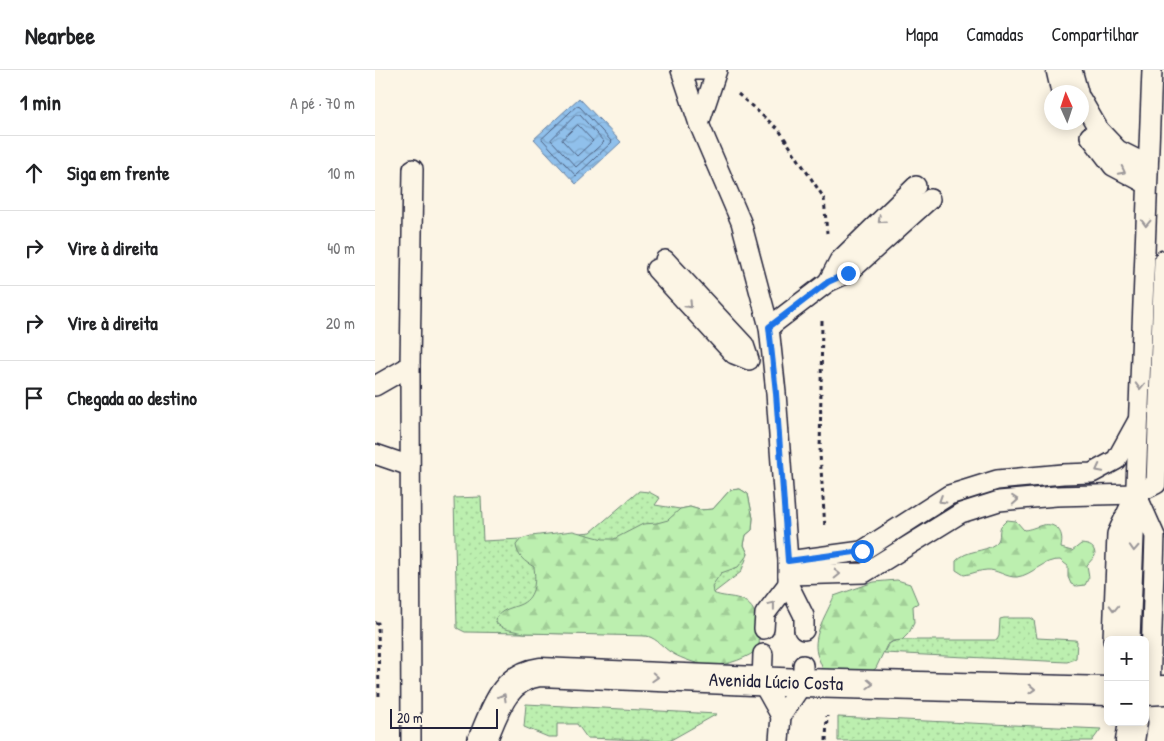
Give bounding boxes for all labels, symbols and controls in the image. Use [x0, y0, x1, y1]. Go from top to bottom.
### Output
text: Nearbee [25, 19, 95, 51]
text: Mapa [906, 22, 938, 47]
text: Camadas [966, 22, 1023, 47]
text: Compartilhar [1051, 22, 1139, 47]
north arrow [1044, 85, 1089, 130]
text: 1 min [20, 88, 61, 117]
text: A pé · 70 m [290, 92, 355, 114]
icon: ahead [20, 159, 48, 187]
text: Siga em frente [67, 160, 170, 186]
text: 10 m [327, 162, 355, 184]
one-way arrow [1116, 165, 1125, 175]
one-way arrow [878, 214, 887, 223]
one-way arrow [1141, 220, 1151, 228]
icon: right [20, 234, 48, 262]
text: Vire à direita [67, 235, 158, 261]
text: 40 m [327, 237, 355, 259]
route end [837, 262, 860, 285]
one-way arrow [683, 299, 692, 308]
icon: right [20, 309, 48, 337]
text: Vire à direita [67, 310, 158, 336]
text: 20 m [326, 312, 355, 334]
one-way arrow [1135, 382, 1146, 390]
icon: arrive [20, 384, 48, 412]
text: Chegada ao destino [67, 385, 197, 411]
one-way arrow [1096, 463, 1105, 473]
one-way arrow [938, 494, 948, 503]
one-way arrow [1011, 494, 1019, 505]
route start [851, 540, 874, 563]
one-way arrow [1129, 545, 1140, 553]
one-way arrow [834, 569, 841, 579]
one-way arrow [766, 602, 774, 611]
one-way arrow [1109, 605, 1120, 613]
map controls [1104, 636, 1149, 726]
button: + [1104, 636, 1149, 681]
street label: Avenida Lúcio Costa [708, 666, 844, 696]
one-way arrow [652, 672, 659, 682]
one-way arrow [866, 679, 874, 690]
button: − [1104, 681, 1149, 726]
one-way arrow [1028, 684, 1036, 694]
one-way arrow [496, 694, 506, 703]
scale bar [390, 706, 497, 729]
text: 20 m [397, 708, 423, 727]

